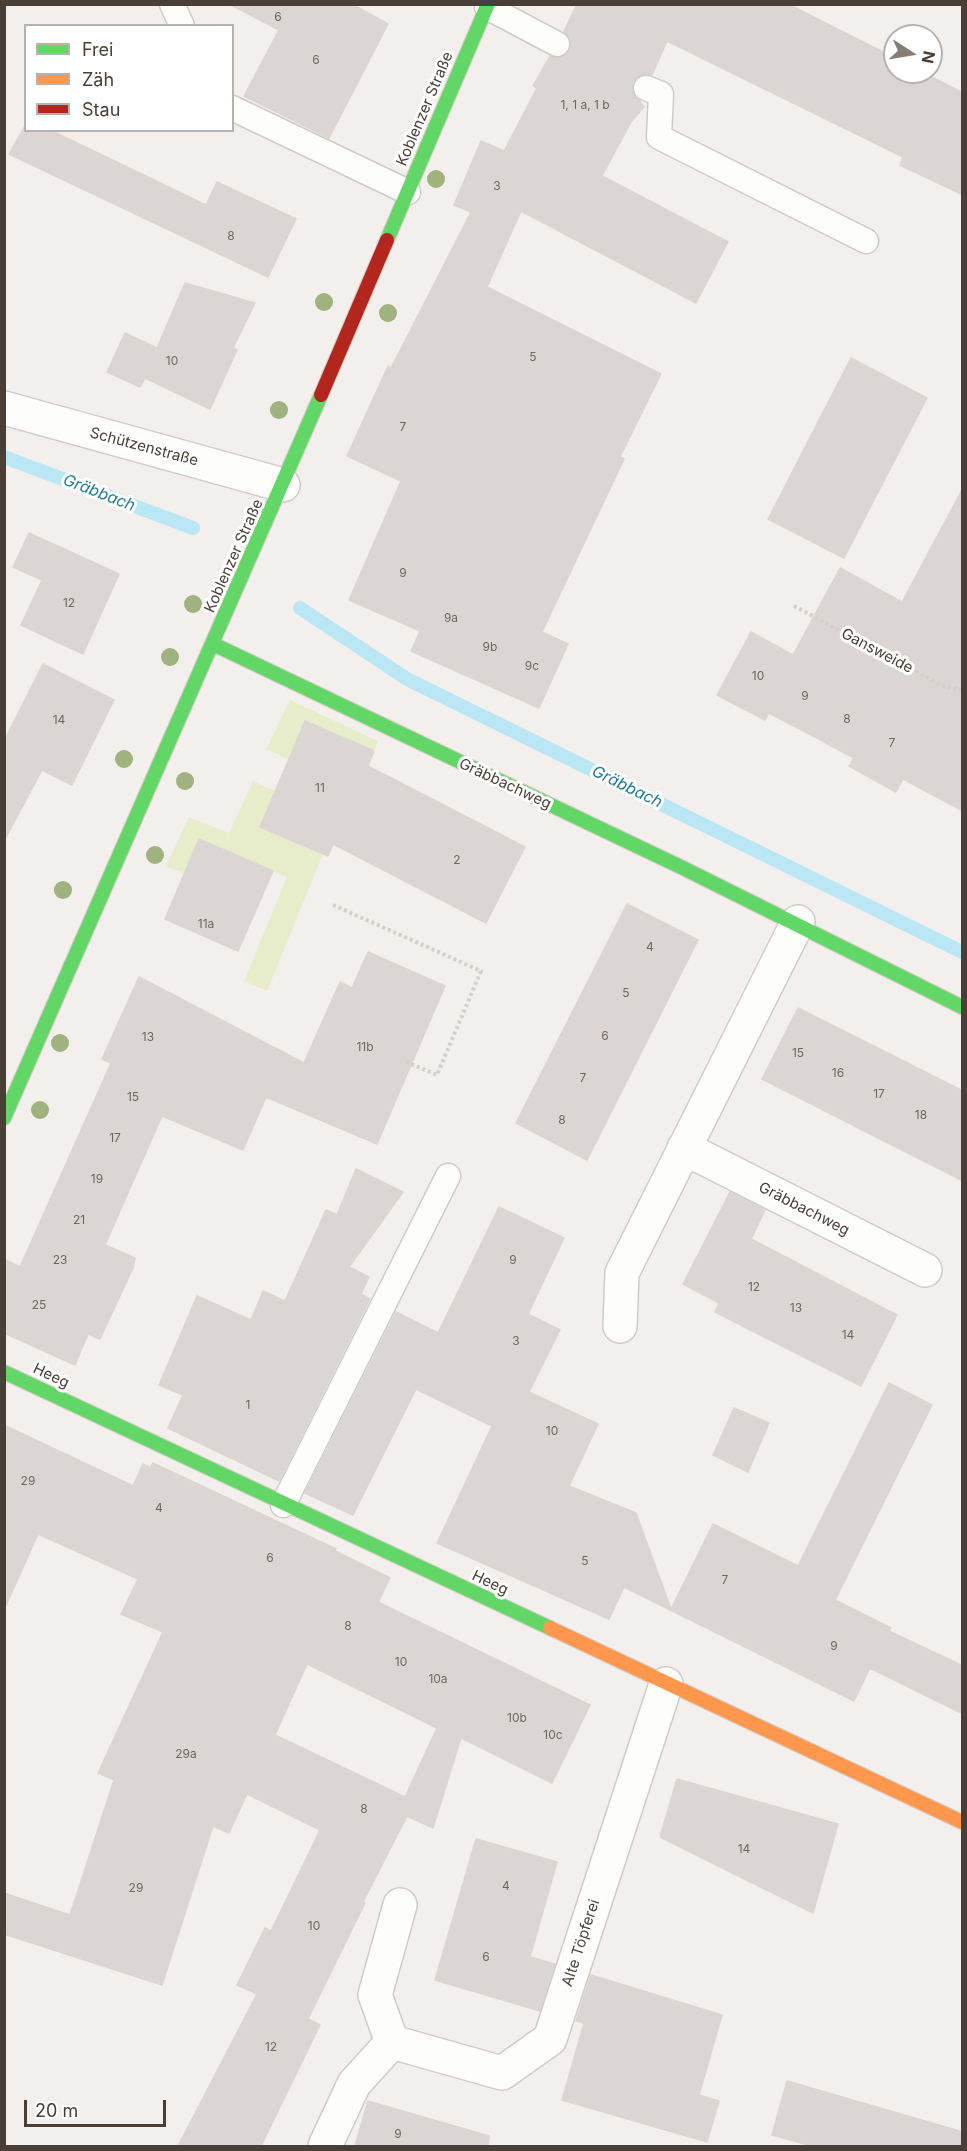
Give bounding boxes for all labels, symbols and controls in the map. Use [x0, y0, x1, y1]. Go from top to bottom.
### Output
house number: 6 [274, 10, 282, 24]
legend [24, 24, 234, 132]
north arrow [883, 24, 943, 84]
text: Frei [82, 39, 113, 60]
street label: Koblenzer Straße [393, 49, 457, 169]
text: N [918, 49, 940, 65]
house number: 6 [312, 53, 320, 67]
text: Zäh [82, 69, 114, 90]
house number: 1, 1 a, 1 b [560, 98, 610, 112]
text: Stau [82, 99, 120, 120]
house number: 3 [493, 179, 501, 193]
house number: 8 [227, 229, 235, 243]
house number: 5 [529, 350, 537, 364]
house number: 10 [166, 354, 178, 368]
house number: 7 [400, 420, 406, 434]
street label: Schützenstraße [88, 424, 200, 470]
water label: Gräbbach [60, 470, 138, 516]
street label: Koblenzer Straße [201, 497, 267, 615]
house number: 9 [399, 566, 407, 580]
house number: 12 [63, 596, 75, 610]
house number: 9a [444, 611, 458, 625]
street label: Gansweide [838, 625, 916, 677]
house number: 9b [483, 640, 497, 654]
house number: 9c [525, 659, 539, 673]
house number: 10 [752, 669, 764, 683]
house number: 9 [801, 689, 809, 703]
house number: 8 [843, 712, 851, 726]
house number: 14 [53, 713, 65, 727]
house number: 7 [889, 736, 895, 750]
street label: Gräbbachweg [456, 755, 554, 813]
water label: Gräbbach [589, 762, 665, 812]
house number: 11 [315, 781, 325, 795]
house number: 2 [453, 853, 461, 867]
house number: 11a [198, 917, 214, 931]
house number: 4 [646, 940, 654, 954]
house number: 5 [622, 986, 630, 1000]
house number: 6 [601, 1029, 609, 1043]
house number: 13 [142, 1030, 154, 1044]
house number: 11b [356, 1040, 374, 1054]
house number: 15 [792, 1046, 804, 1060]
house number: 16 [832, 1066, 844, 1080]
house number: 7 [580, 1071, 586, 1085]
house number: 17 [873, 1087, 885, 1101]
house number: 15 [127, 1090, 139, 1104]
house number: 18 [915, 1108, 927, 1122]
house number: 8 [558, 1113, 566, 1127]
house number: 17 [109, 1131, 121, 1145]
house number: 19 [91, 1172, 103, 1186]
street label: Gräbbachweg [756, 1178, 852, 1240]
house number: 21 [73, 1213, 85, 1227]
house number: 23 [53, 1253, 67, 1267]
house number: 9 [509, 1253, 517, 1267]
house number: 12 [748, 1280, 760, 1294]
house number: 25 [32, 1298, 46, 1312]
house number: 13 [790, 1301, 802, 1315]
house number: 14 [842, 1328, 854, 1342]
house number: 3 [512, 1334, 520, 1348]
street label: Heeg [30, 1360, 72, 1392]
house number: 1 [246, 1398, 250, 1412]
house number: 10 [546, 1424, 558, 1438]
house number: 29 [21, 1474, 35, 1488]
house number: 4 [155, 1501, 163, 1515]
house number: 6 [266, 1551, 274, 1565]
house number: 5 [581, 1554, 589, 1568]
street label: Heeg [469, 1567, 511, 1599]
house number: 7 [722, 1573, 728, 1587]
house number: 8 [344, 1619, 352, 1633]
house number: 9 [830, 1639, 838, 1653]
house number: 10 [395, 1655, 407, 1669]
house number: 10a [428, 1672, 448, 1686]
house number: 10b [507, 1711, 527, 1725]
house number: 10c [543, 1728, 563, 1742]
house number: 29a [175, 1747, 197, 1761]
house number: 8 [360, 1802, 368, 1816]
house number: 14 [738, 1842, 750, 1856]
house number: 4 [502, 1879, 510, 1893]
house number: 29 [129, 1881, 143, 1895]
street label: Alte Töpferei [558, 1897, 604, 1989]
house number: 10 [308, 1919, 320, 1933]
house number: 6 [482, 1950, 490, 1964]
house number: 12 [265, 2040, 277, 2054]
scale bar [27, 2088, 170, 2126]
text: 20 m [35, 2100, 78, 2121]
house number: 9 [394, 2127, 402, 2141]

